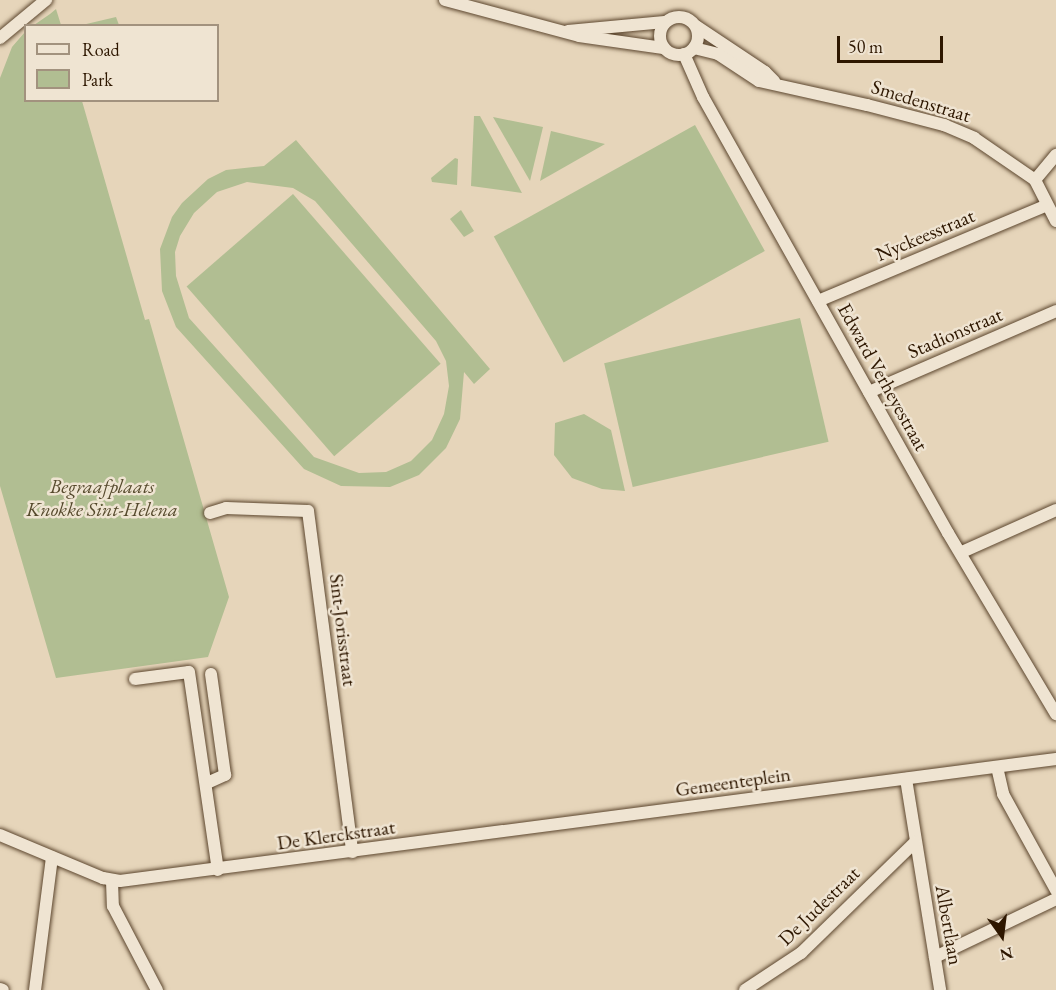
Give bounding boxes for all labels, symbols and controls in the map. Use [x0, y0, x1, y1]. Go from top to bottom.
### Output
legend [24, 24, 219, 102]
scale bar [840, 24, 946, 62]
text: 50 m [848, 35, 883, 58]
text: Road [82, 38, 120, 61]
text: Park [82, 68, 113, 91]
street label: Smedenstraat [868, 75, 974, 127]
street label: Nyckeesstraat [872, 203, 978, 267]
street label: Edward Verheyestraat [833, 299, 933, 455]
street label: Stadionstraat [904, 302, 1006, 364]
park label: Begraafplaats Knokke Sint-Helena [26, 474, 178, 521]
street label: Sint-Jorisstraat [324, 572, 362, 688]
street label: Gemeenteplein [674, 762, 792, 802]
street label: De Klerckstraat [275, 815, 397, 855]
street label: De Judestraat [773, 861, 865, 951]
street label: Albertlaan [930, 883, 968, 967]
north arrow [972, 906, 1032, 966]
text: N [998, 942, 1015, 966]

